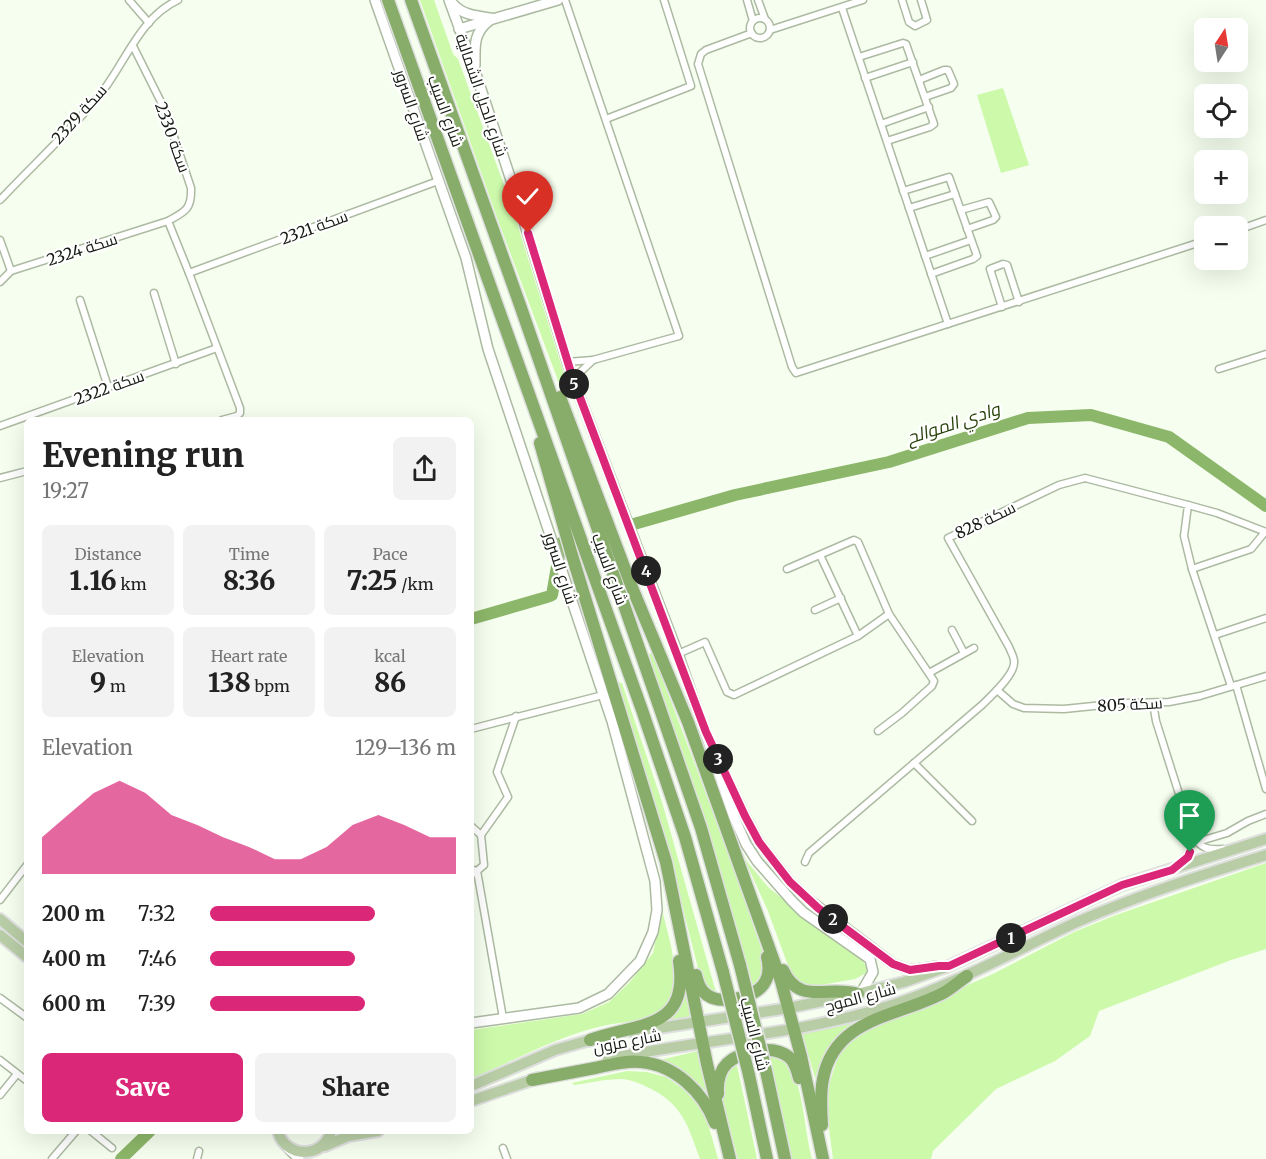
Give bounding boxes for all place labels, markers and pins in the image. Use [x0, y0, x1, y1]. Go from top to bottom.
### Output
pin [502, 171, 553, 233]
pin: 5 [559, 369, 589, 399]
pin: 4 [631, 556, 661, 586]
pin: 3 [703, 744, 733, 774]
pin [1164, 790, 1215, 852]
pin: 2 [818, 904, 848, 934]
pin: 1 [996, 923, 1026, 953]

